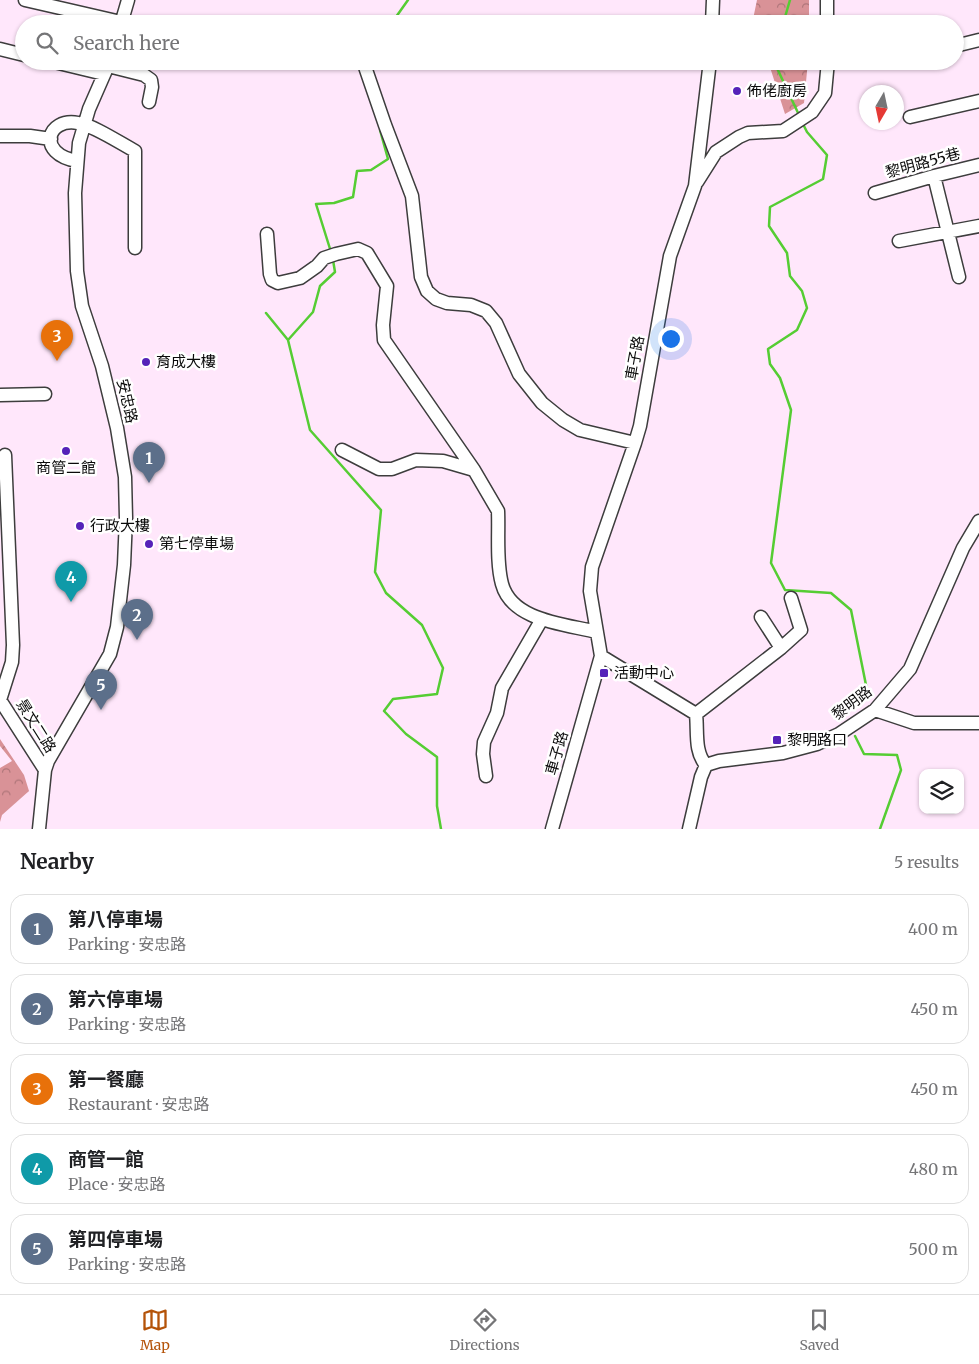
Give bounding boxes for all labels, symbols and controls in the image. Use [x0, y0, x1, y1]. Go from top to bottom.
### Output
search box [15, 15, 964, 70]
icon: search [33, 29, 61, 57]
text: Search here [73, 31, 180, 55]
place label: 佈佬廚房 [747, 81, 807, 100]
marker: 佈佬廚房 [731, 85, 743, 97]
north arrow [859, 85, 904, 130]
street label: 黎明路55巷 [883, 143, 962, 182]
pin: 3 [41, 320, 73, 361]
your location [658, 326, 684, 352]
street label: 車子路 [621, 334, 648, 382]
place label: 育成大樓 [156, 352, 216, 371]
marker: 育成大樓 [140, 356, 152, 368]
street label: 安忠路 [113, 377, 142, 425]
pin: 1 [133, 442, 165, 483]
marker: 商管二館 [60, 445, 72, 457]
place label: 商管二館 [36, 458, 96, 477]
place label: 行政大樓 [90, 516, 150, 535]
marker: 行政大樓 [74, 520, 86, 532]
place label: 第七停車場 [159, 534, 234, 553]
marker: 第七停車場 [143, 538, 155, 550]
pin: 4 [55, 561, 87, 602]
pin: 2 [121, 599, 153, 640]
place label: 活動中心 [614, 663, 674, 682]
marker: 活動中心 [598, 667, 610, 679]
pin: 5 [85, 669, 117, 710]
street label: 黎明路 [828, 681, 875, 724]
street label: 景文二路 [12, 695, 60, 756]
street label: 車子路 [541, 729, 572, 777]
place label: 黎明路口 [787, 730, 847, 749]
marker: 黎明路口 [771, 734, 783, 746]
map controls [919, 769, 964, 814]
button: layers [919, 769, 964, 814]
text: Nearby [20, 848, 94, 875]
text: 5 results [894, 852, 959, 872]
text: 第八停車場 [68, 907, 163, 931]
text: 1 [33, 919, 41, 939]
text: 400 m [908, 919, 958, 939]
text: Parking · 安忠路 [68, 934, 186, 954]
text: 第六停車場 [68, 987, 163, 1011]
text: 2 [32, 999, 42, 1019]
text: 450 m [910, 999, 958, 1019]
text: Parking · 安忠路 [68, 1014, 186, 1034]
text: 第一餐廳 [68, 1067, 144, 1091]
text: 3 [32, 1079, 42, 1099]
text: 450 m [910, 1079, 958, 1099]
text: Restaurant · 安忠路 [68, 1094, 210, 1114]
text: 商管一館 [68, 1147, 144, 1171]
text: 4 [32, 1159, 42, 1179]
text: 480 m [909, 1159, 958, 1179]
text: Place · 安忠路 [68, 1174, 165, 1194]
text: 第四停車場 [68, 1227, 163, 1251]
text: 5 [32, 1239, 42, 1259]
text: 500 m [908, 1239, 958, 1259]
text: Parking · 安忠路 [68, 1254, 186, 1274]
tab: Map [140, 1306, 170, 1354]
tab: Directions [450, 1306, 520, 1354]
tab: Saved [799, 1306, 839, 1354]

